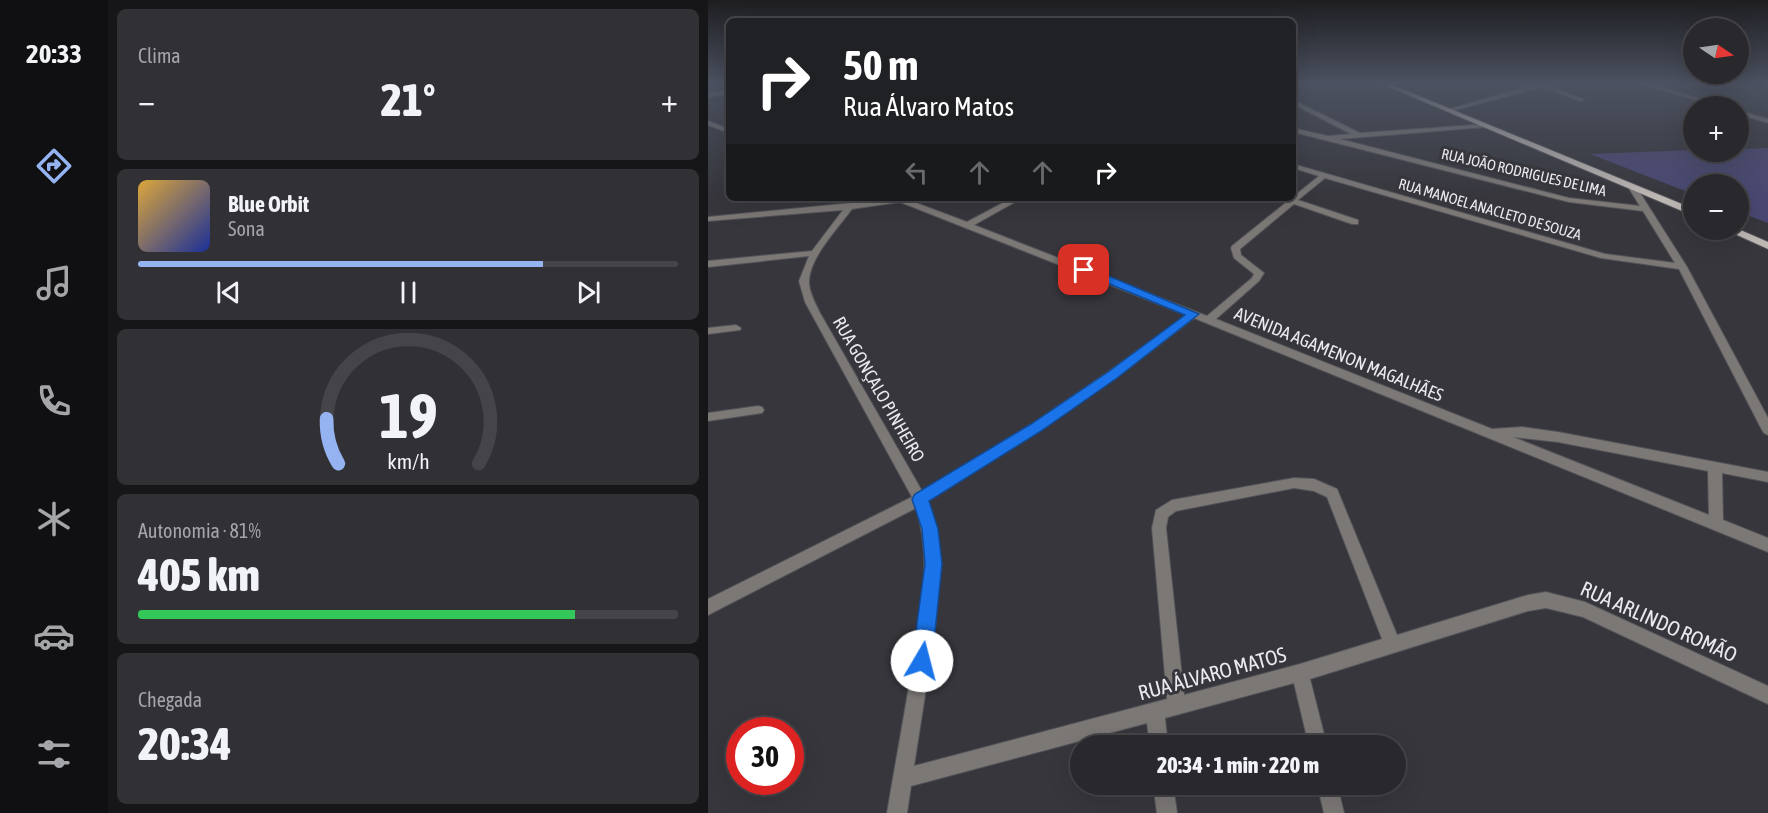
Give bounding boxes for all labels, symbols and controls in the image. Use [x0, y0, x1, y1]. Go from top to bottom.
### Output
north arrow [1683, 18, 1749, 84]
map controls [1683, 18, 1749, 240]
text: 20:33 [26, 38, 82, 69]
text: 50 m [843, 41, 918, 89]
icon: right [744, 42, 822, 120]
text: Clima [138, 44, 181, 67]
text: 21° [381, 74, 435, 126]
text: − [138, 81, 155, 119]
text: + [661, 81, 678, 119]
text: Rua Álvaro Matos [843, 91, 1014, 122]
button: + [1683, 96, 1749, 162]
icon: directions [33, 145, 75, 187]
street label: RUA JOÃO RODRIGUES DE LIMA [1440, 145, 1609, 199]
icon: left [900, 156, 933, 189]
icon: ahead [963, 156, 996, 189]
icon: ahead [1026, 156, 1059, 189]
icon: right [1089, 156, 1122, 189]
button: − [1683, 174, 1749, 240]
street label: RUA MANOEL ANACLETO DE SOUZA [1397, 175, 1584, 243]
text: Blue Orbit [228, 191, 309, 217]
text: Sona [228, 217, 265, 240]
pin [1058, 244, 1109, 295]
icon: arrive [1067, 253, 1100, 286]
icon: music [33, 262, 75, 304]
icon: previous [212, 276, 245, 309]
icon: pause [392, 276, 425, 309]
icon: next [572, 276, 605, 309]
street label: AVENIDA AGAMENON MAGALHÃES [1232, 302, 1447, 406]
street label: RUA GONÇALO PINHEIRO [829, 313, 929, 465]
icon: phone [33, 380, 75, 422]
text: 19 [379, 380, 437, 451]
text: km/h [387, 449, 429, 474]
icon: climate [33, 498, 75, 540]
text: Autonomia · 81% [138, 519, 261, 542]
text: 405 km [138, 549, 260, 601]
street label: RUA ARLINDO ROMÃO [1577, 576, 1741, 666]
icon: car [33, 615, 75, 657]
position arrow [890, 629, 954, 693]
street label: RUA ÁLVARO MATOS [1135, 642, 1289, 704]
text: Chegada [138, 688, 202, 711]
speed limit sign: 30 [726, 717, 804, 795]
text: 20:34 [138, 718, 232, 770]
icon: filters [33, 733, 75, 775]
text: 20:34 · 1 min · 220 m [1157, 752, 1319, 778]

